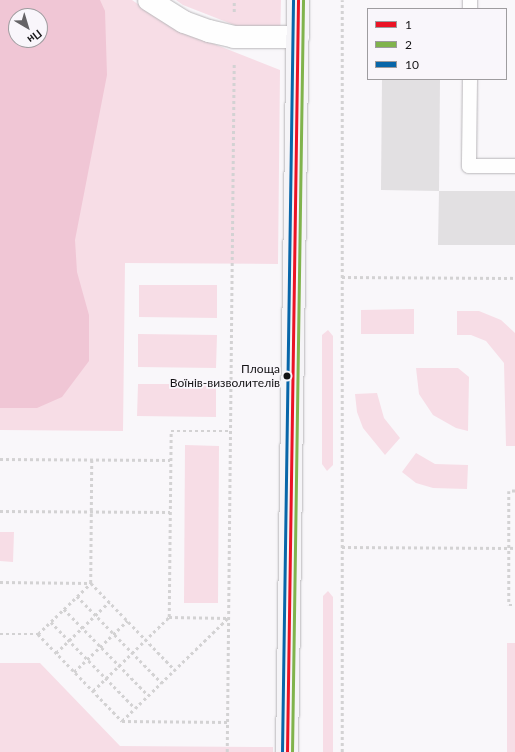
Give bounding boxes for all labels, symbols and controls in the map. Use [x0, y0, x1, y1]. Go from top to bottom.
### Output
north arrow [8, 8, 48, 48]
legend [367, 8, 507, 80]
text: 1 [405, 17, 412, 32]
text: Пн [25, 28, 45, 47]
text: 2 [405, 37, 412, 52]
text: 10 [405, 57, 419, 72]
place label: Площа Воїнів-визволителів [170, 362, 280, 390]
marker: Площа Воїнів-визволителів [282, 371, 292, 381]

